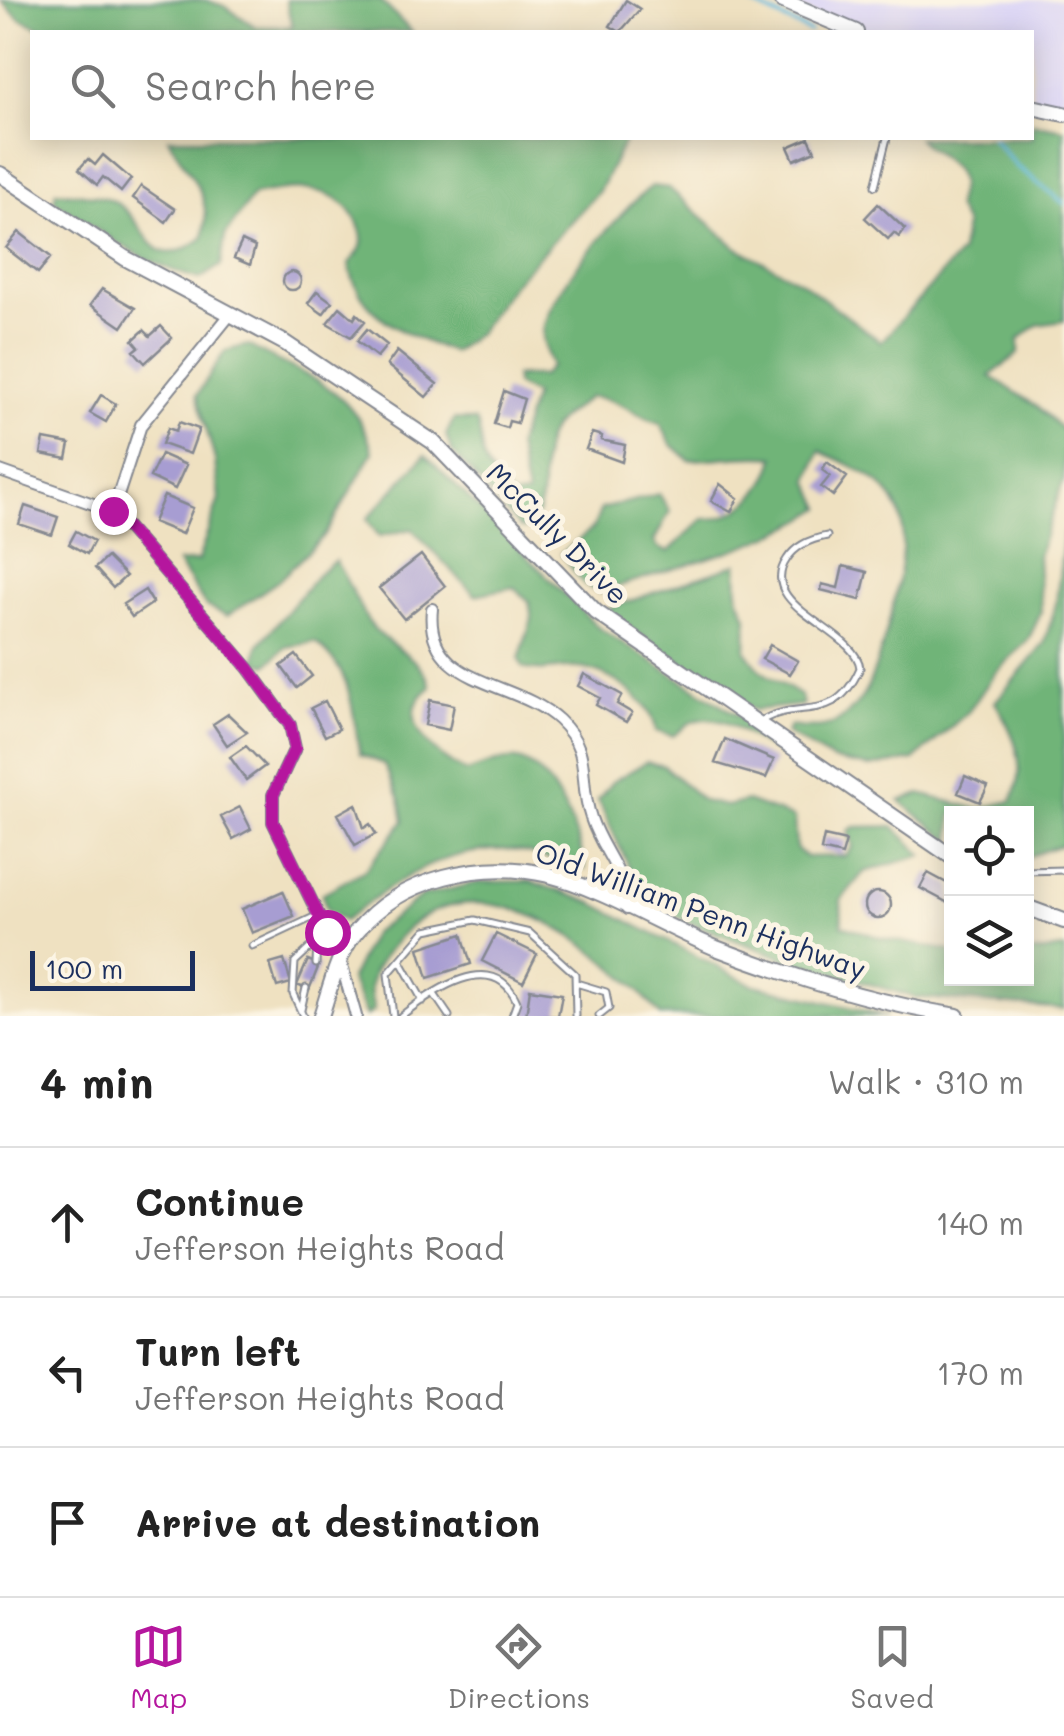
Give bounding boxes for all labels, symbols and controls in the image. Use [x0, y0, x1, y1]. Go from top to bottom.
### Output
search box [30, 30, 1034, 140]
icon: search [65, 58, 120, 113]
text: Search here [145, 60, 376, 110]
street label: McCully Drive [480, 455, 636, 611]
route end [91, 489, 137, 535]
map controls [944, 806, 1034, 986]
button: locate [944, 806, 1034, 896]
street label: Old William Penn Highway [531, 833, 871, 987]
button: layers [944, 896, 1034, 986]
route start [305, 910, 351, 956]
scale bar [30, 946, 195, 990]
text: 100 m [45, 950, 123, 986]
text: 4 min [40, 1054, 153, 1109]
text: Walk · 310 m [828, 1060, 1024, 1102]
text: Continue [135, 1176, 304, 1226]
icon: ahead [40, 1195, 95, 1250]
text: 140 m [935, 1201, 1024, 1243]
text: Jefferson Heights Road [135, 1226, 504, 1268]
text: Turn left [135, 1326, 301, 1376]
icon: left [40, 1345, 95, 1400]
text: 170 m [936, 1351, 1024, 1393]
text: Jefferson Heights Road [135, 1376, 504, 1418]
icon: arrive [40, 1495, 95, 1550]
text: Arrive at destination [135, 1497, 540, 1547]
tab: Map [130, 1619, 187, 1715]
tab: Directions [448, 1619, 590, 1715]
tab: Saved [851, 1619, 934, 1715]

